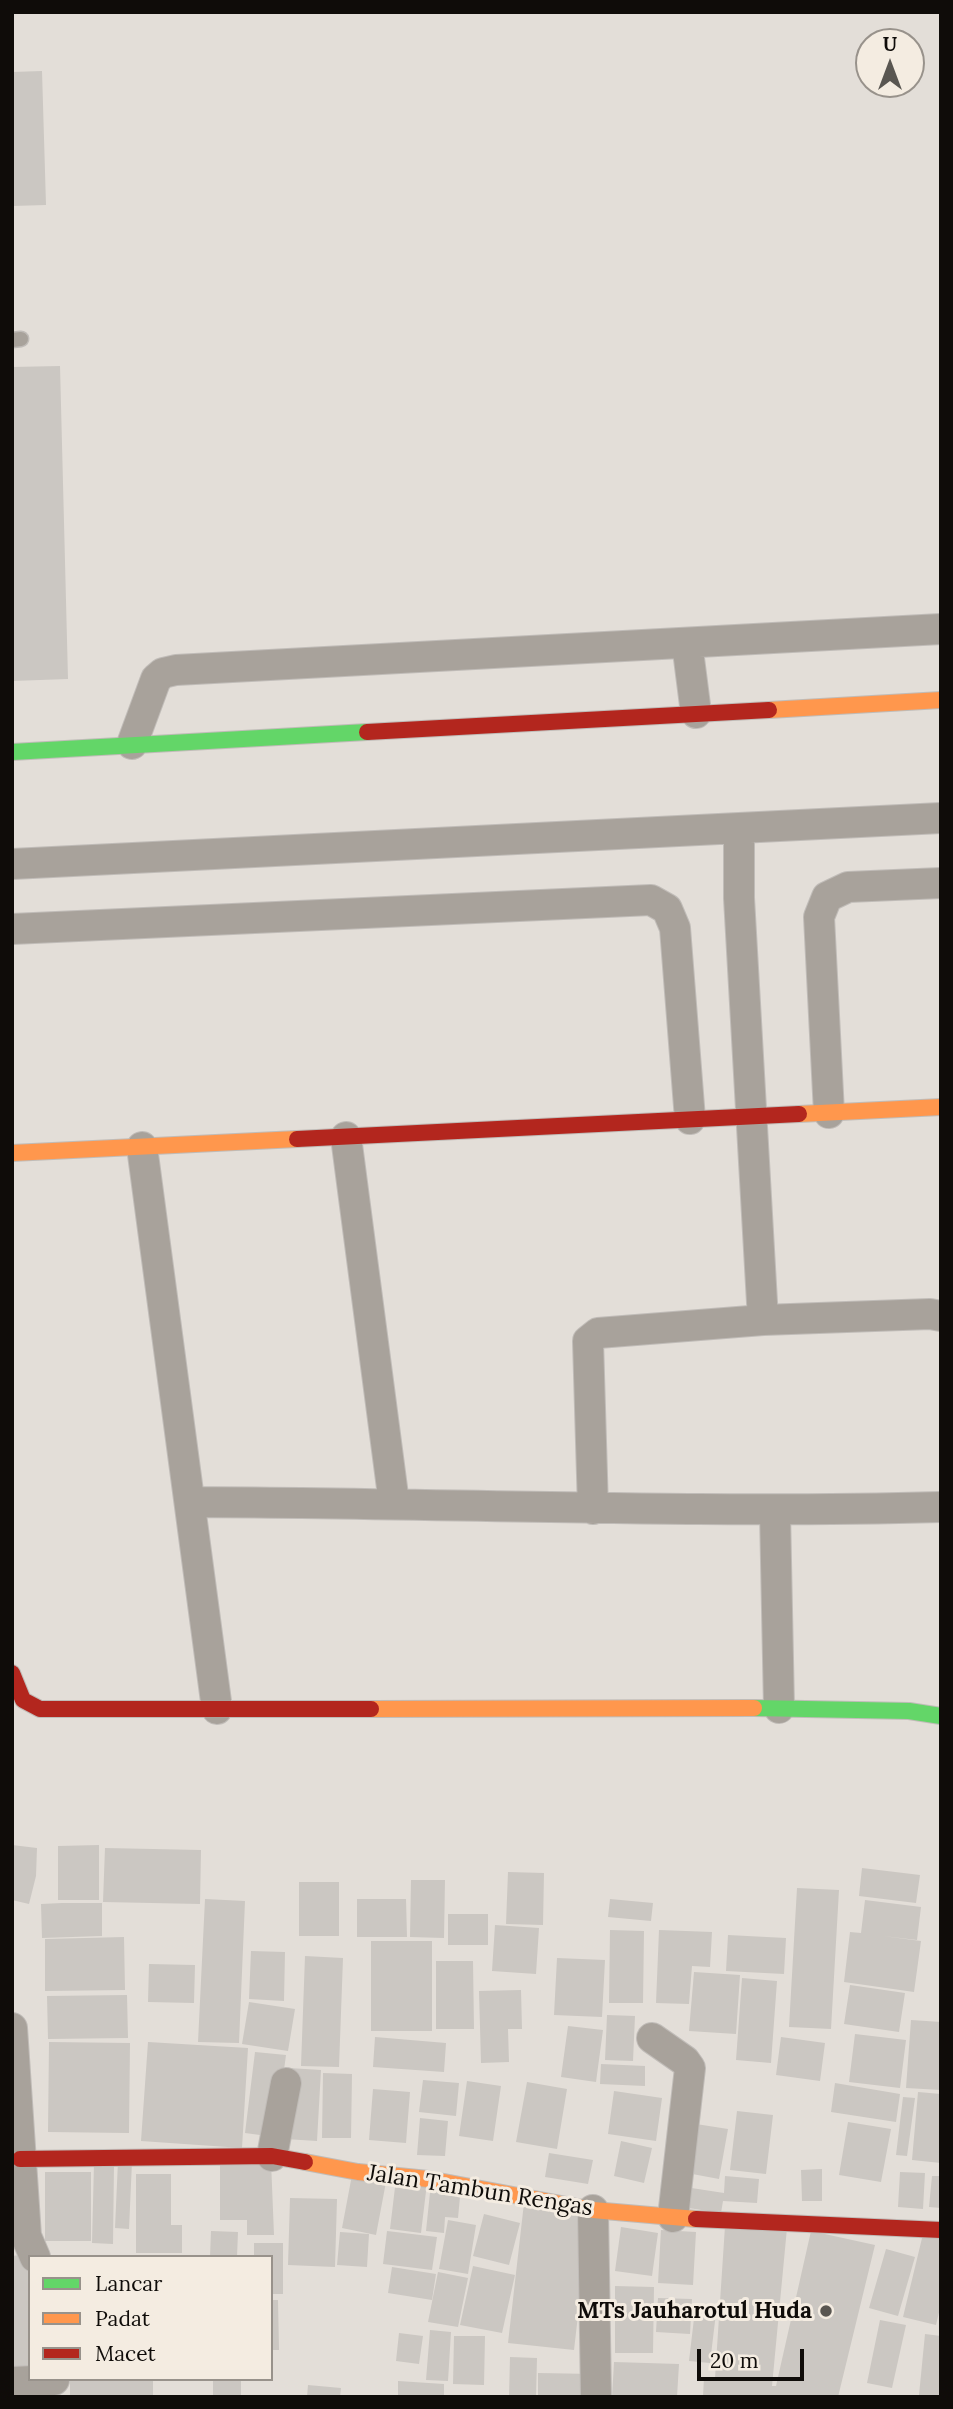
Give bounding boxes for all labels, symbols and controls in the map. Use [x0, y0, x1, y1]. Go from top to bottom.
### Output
north arrow [855, 28, 925, 98]
text: U [883, 32, 897, 56]
street label: Jalan Tambun Rengas [365, 2160, 595, 2222]
legend [28, 2255, 273, 2381]
text: Lancar [95, 2270, 162, 2297]
place label: MTs Jauharotul Huda [577, 2297, 812, 2325]
marker: MTs Jauharotul Huda [818, 2303, 834, 2319]
text: Padat [95, 2305, 150, 2332]
scale bar [701, 2336, 808, 2380]
text: Macet [95, 2340, 156, 2367]
text: 20 m [710, 2347, 759, 2374]

